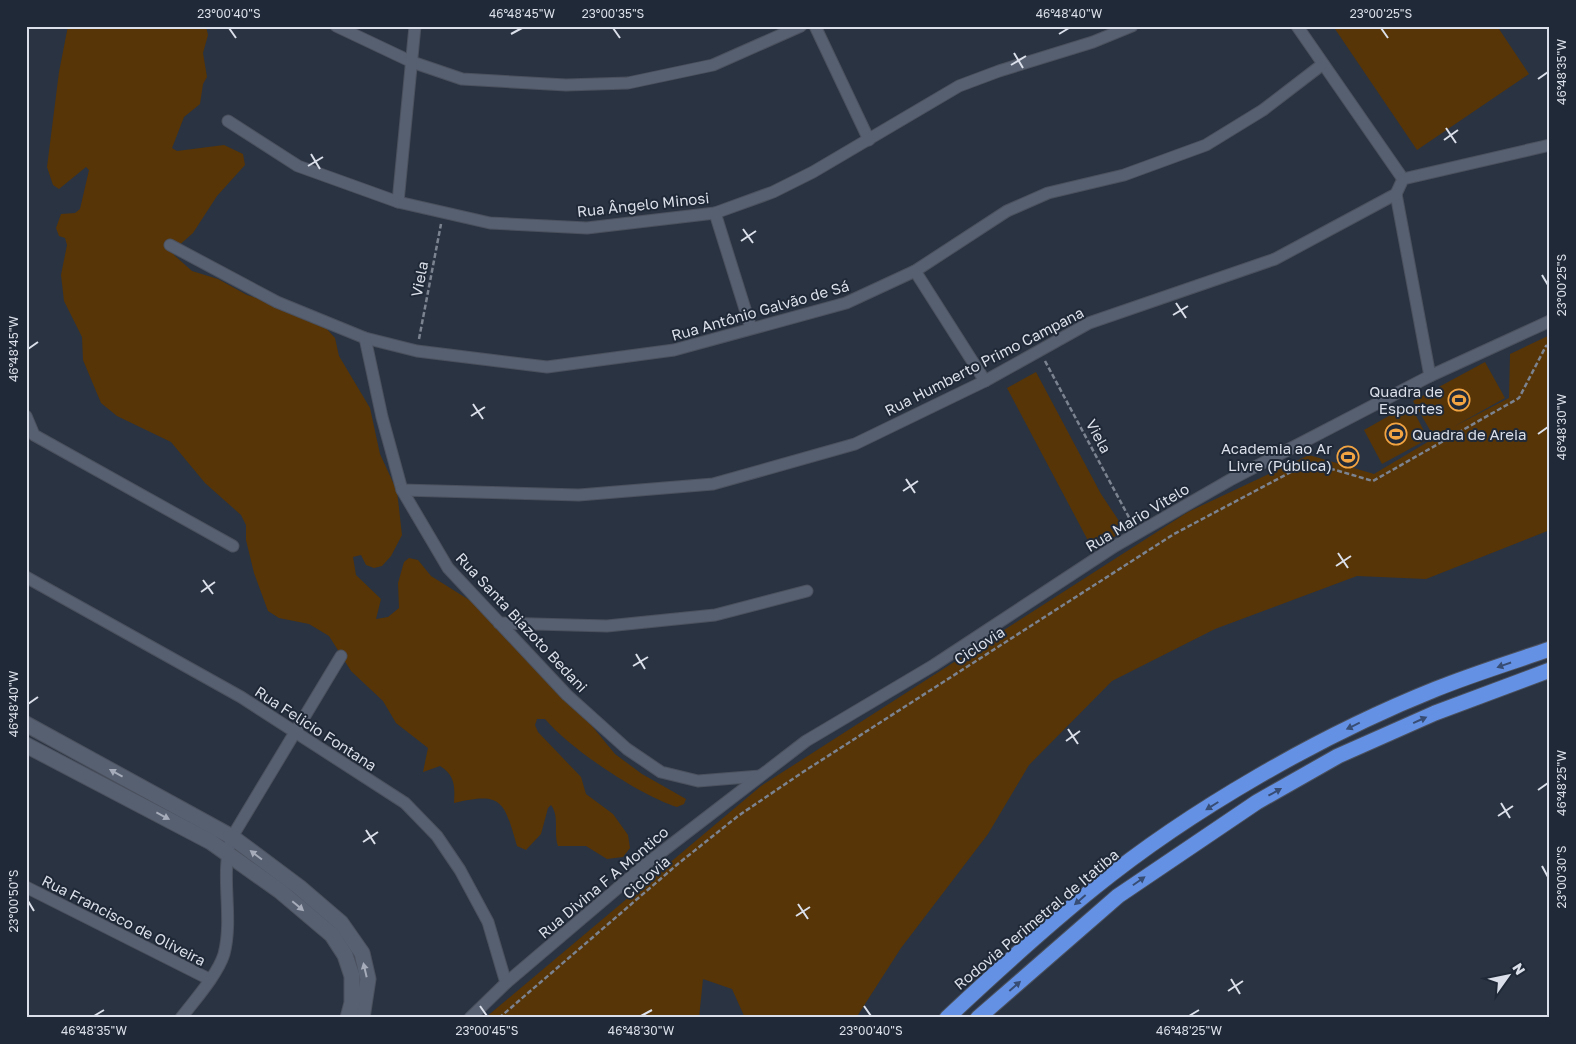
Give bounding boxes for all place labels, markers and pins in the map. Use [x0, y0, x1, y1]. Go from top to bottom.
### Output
place label: Quadra de Esportes [1369, 382, 1443, 417]
sports icon: Quadra de Esportes [1447, 388, 1471, 412]
sports icon: Quadra de Areia [1384, 422, 1408, 446]
place label: Quadra de Areia [1412, 425, 1526, 443]
place label: Academia ao Ar Livre (Pública) [1221, 439, 1332, 474]
sports icon: Academia ao Ar Livre (Pública) [1336, 445, 1360, 469]

